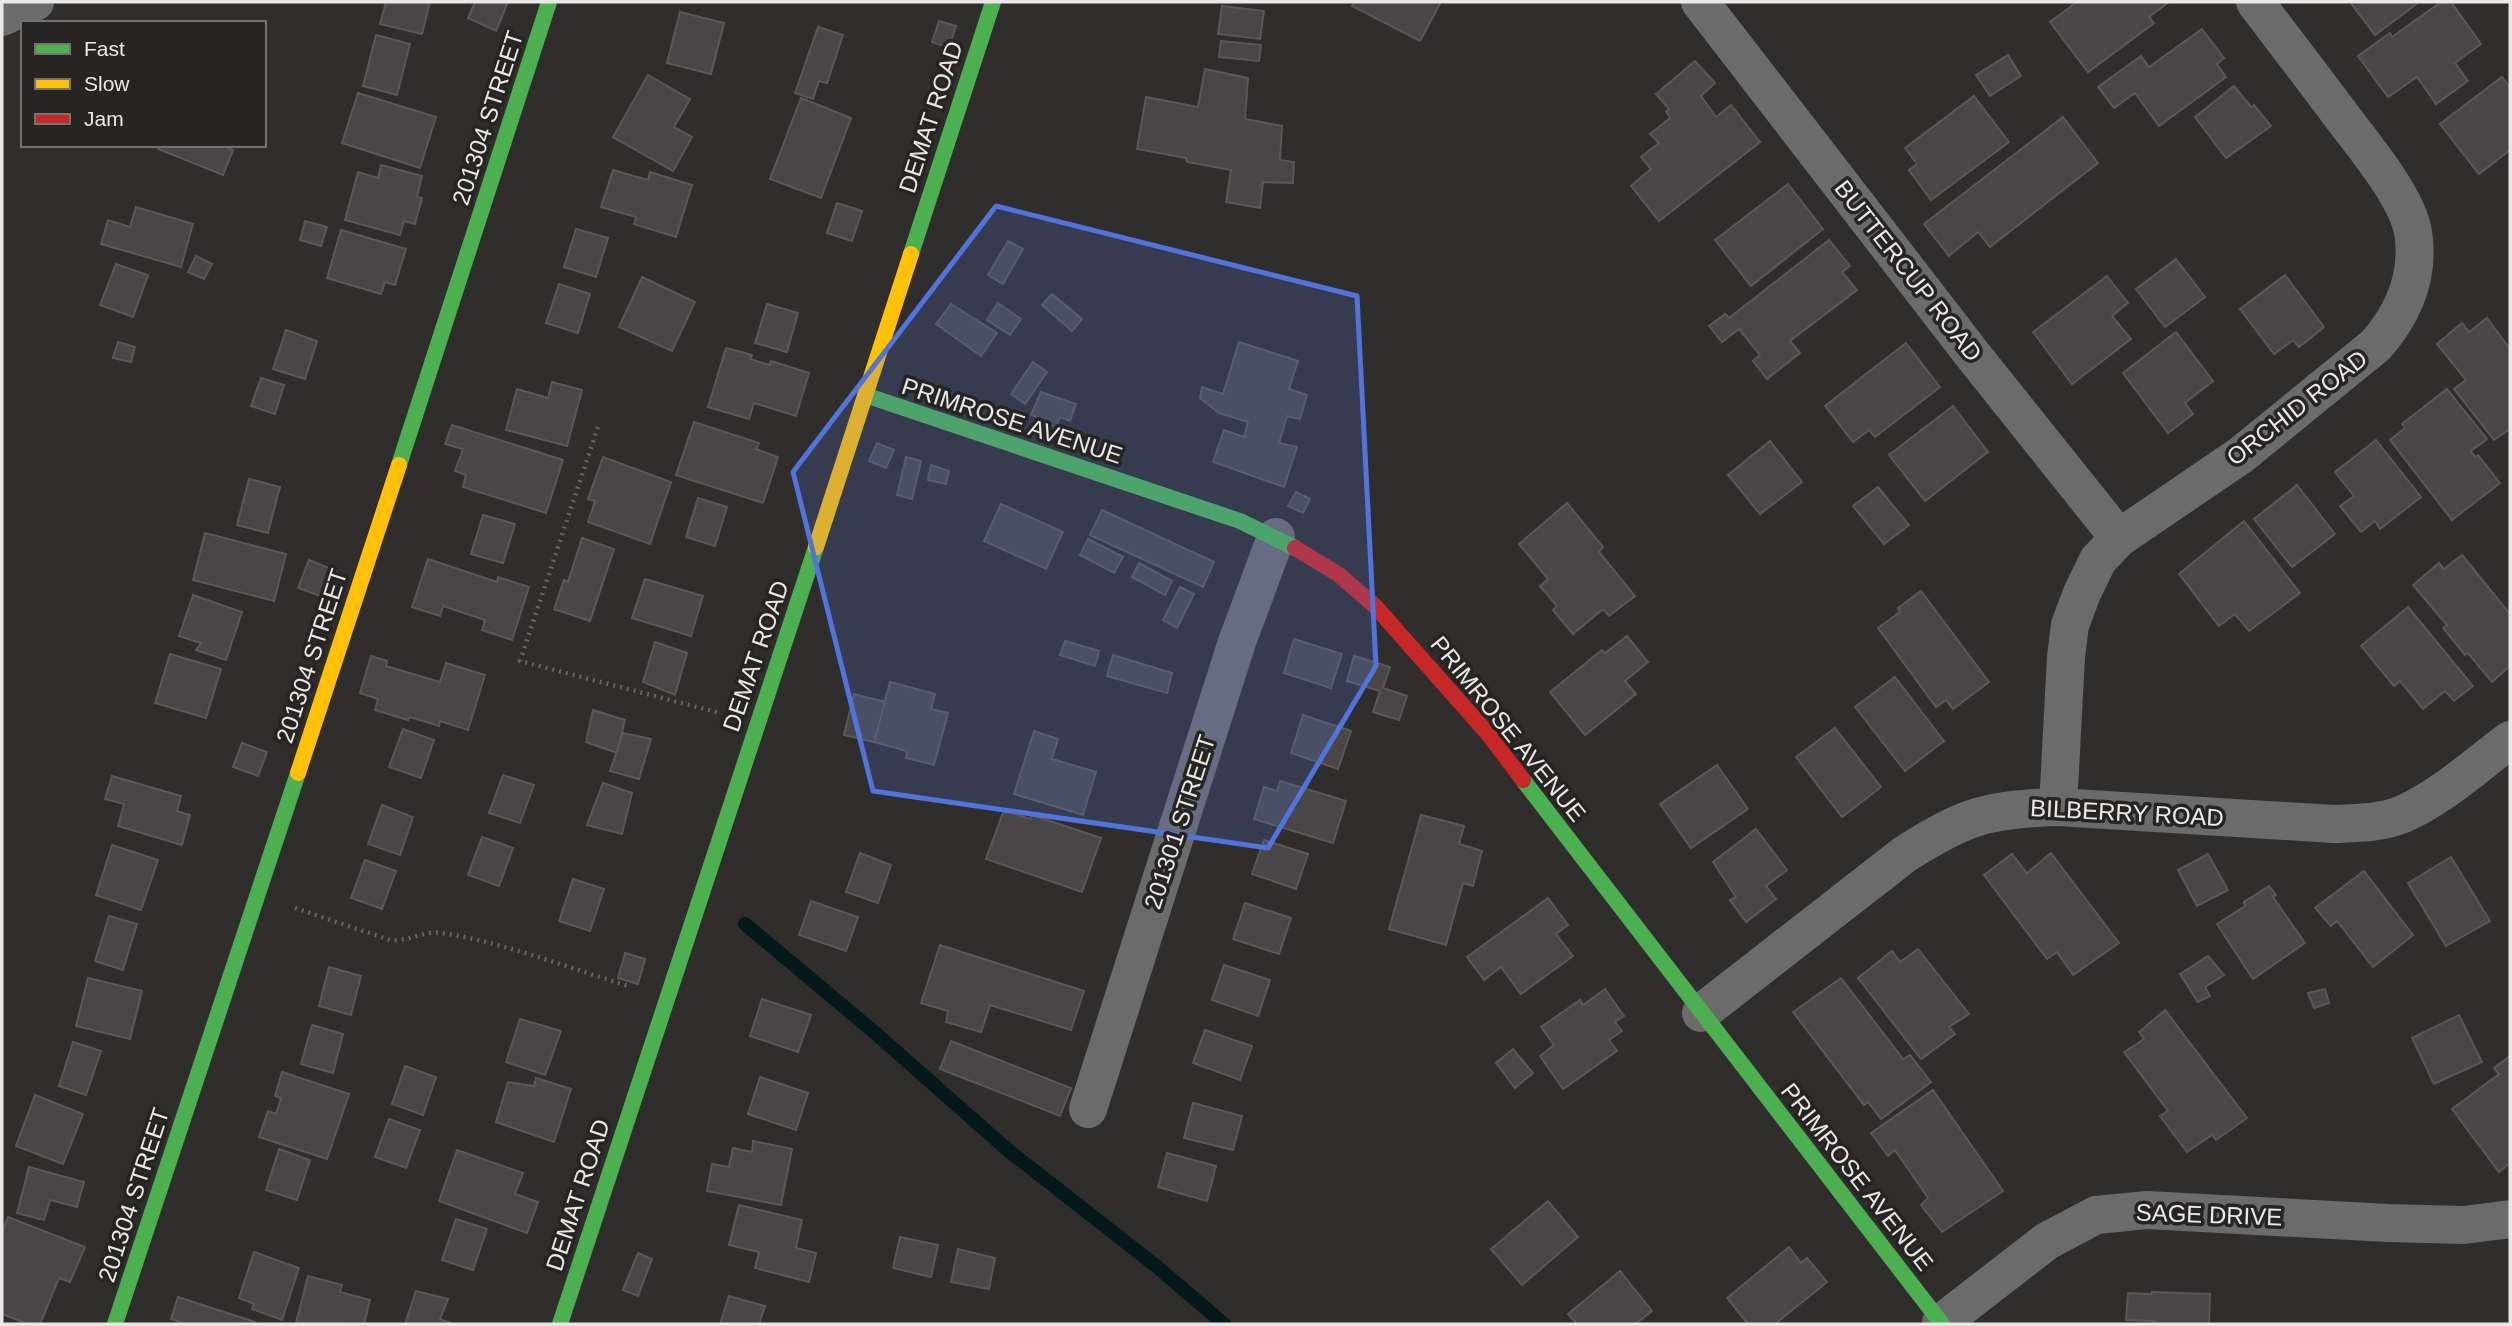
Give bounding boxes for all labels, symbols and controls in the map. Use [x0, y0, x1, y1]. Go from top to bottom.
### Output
legend [21, 21, 266, 147]
street label: 201304 STREET [447, 27, 528, 208]
text: Fast [84, 37, 125, 60]
street label: DEMAT ROAD [893, 38, 968, 196]
text: Slow [84, 72, 130, 95]
text: Jam [84, 107, 124, 130]
street label: BUTTERCUP ROAD [1829, 175, 1987, 367]
street label: ORCHID ROAD [2221, 344, 2372, 471]
street label: PRIMROSE AVENUE [898, 372, 1126, 469]
street label: 201304 STREET [271, 565, 352, 746]
street label: DEMAT ROAD [717, 577, 794, 735]
street label: PRIMROSE AVENUE [1425, 631, 1591, 827]
street label: 201301 STREET [1139, 731, 1220, 912]
street label: BILBERRY ROAD [2030, 794, 2225, 831]
street label: PRIMROSE AVENUE [1776, 1078, 1939, 1276]
street label: 201304 STREET [93, 1104, 174, 1285]
street label: DEMAT ROAD [540, 1116, 615, 1274]
street label: SAGE DRIVE [2135, 1198, 2283, 1231]

